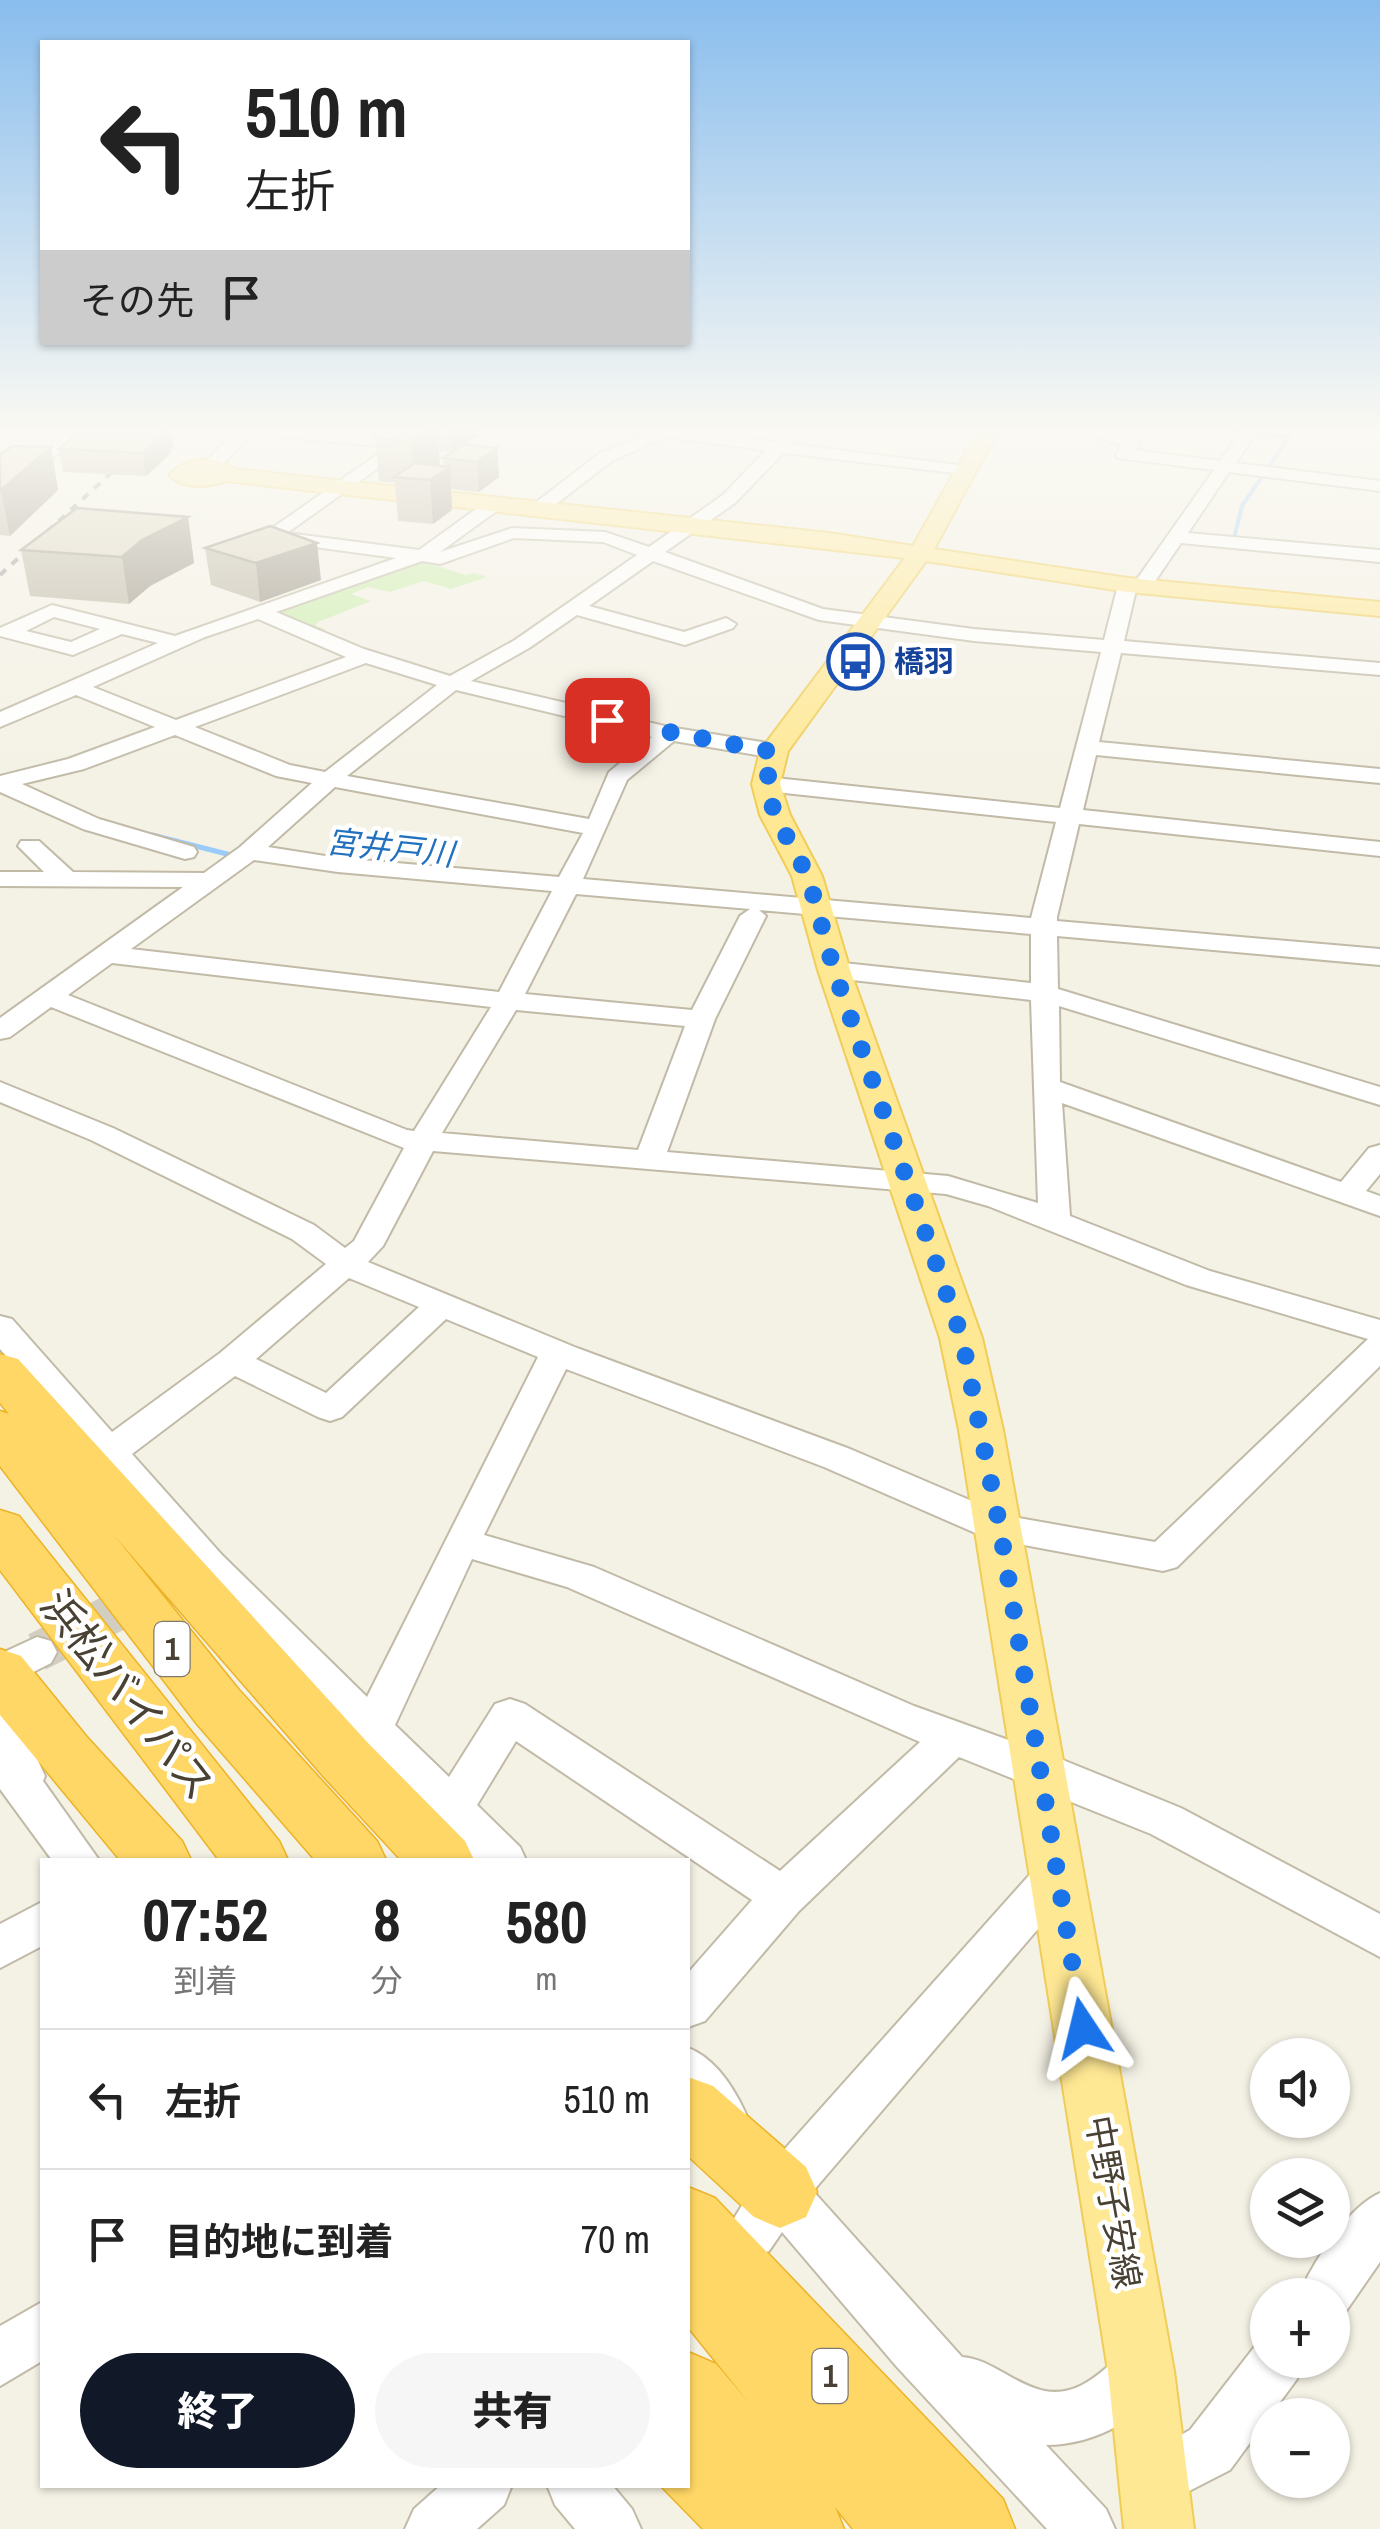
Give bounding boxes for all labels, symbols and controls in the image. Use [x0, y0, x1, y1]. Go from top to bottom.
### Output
text: 510 m [245, 65, 408, 159]
icon: left [80, 80, 210, 210]
text: 左折 [245, 160, 335, 221]
icon: arrive [214, 270, 269, 325]
text: その先 [80, 275, 194, 326]
bus stop icon: 橋羽 [825, 632, 885, 692]
place label: 橋羽 [894, 641, 954, 681]
pin [565, 678, 650, 763]
icon: arrive [580, 693, 635, 748]
water label: 宮井戸川 [324, 819, 459, 876]
street label: 浜松バイパス [29, 1579, 227, 1811]
road number: 1 [154, 1622, 190, 1676]
text: 07:52 [143, 1879, 268, 1960]
text: 8 [373, 1879, 401, 1960]
text: 580 [505, 1881, 587, 1962]
text: m [536, 1957, 557, 2000]
text: 到着 [173, 1959, 237, 2002]
text: 分 [371, 1959, 403, 2002]
position arrow [1031, 1976, 1135, 2080]
map controls [1250, 2038, 1350, 2498]
button: sound [1250, 2038, 1350, 2138]
icon: left [80, 2072, 135, 2127]
text: 510 m [563, 2074, 650, 2125]
text: 左折 [165, 2076, 241, 2127]
street label: 中野子安線 [1075, 2112, 1152, 2292]
button: layers [1250, 2158, 1350, 2258]
icon: arrive [80, 2212, 135, 2267]
text: 70 m [581, 2214, 650, 2265]
text: 目的地に到着 [165, 2216, 393, 2267]
button: + [1250, 2278, 1350, 2378]
road number: 1 [812, 2349, 848, 2403]
button: 終了 [80, 2353, 355, 2468]
button: 共有 [375, 2353, 650, 2468]
button: − [1250, 2398, 1350, 2498]

